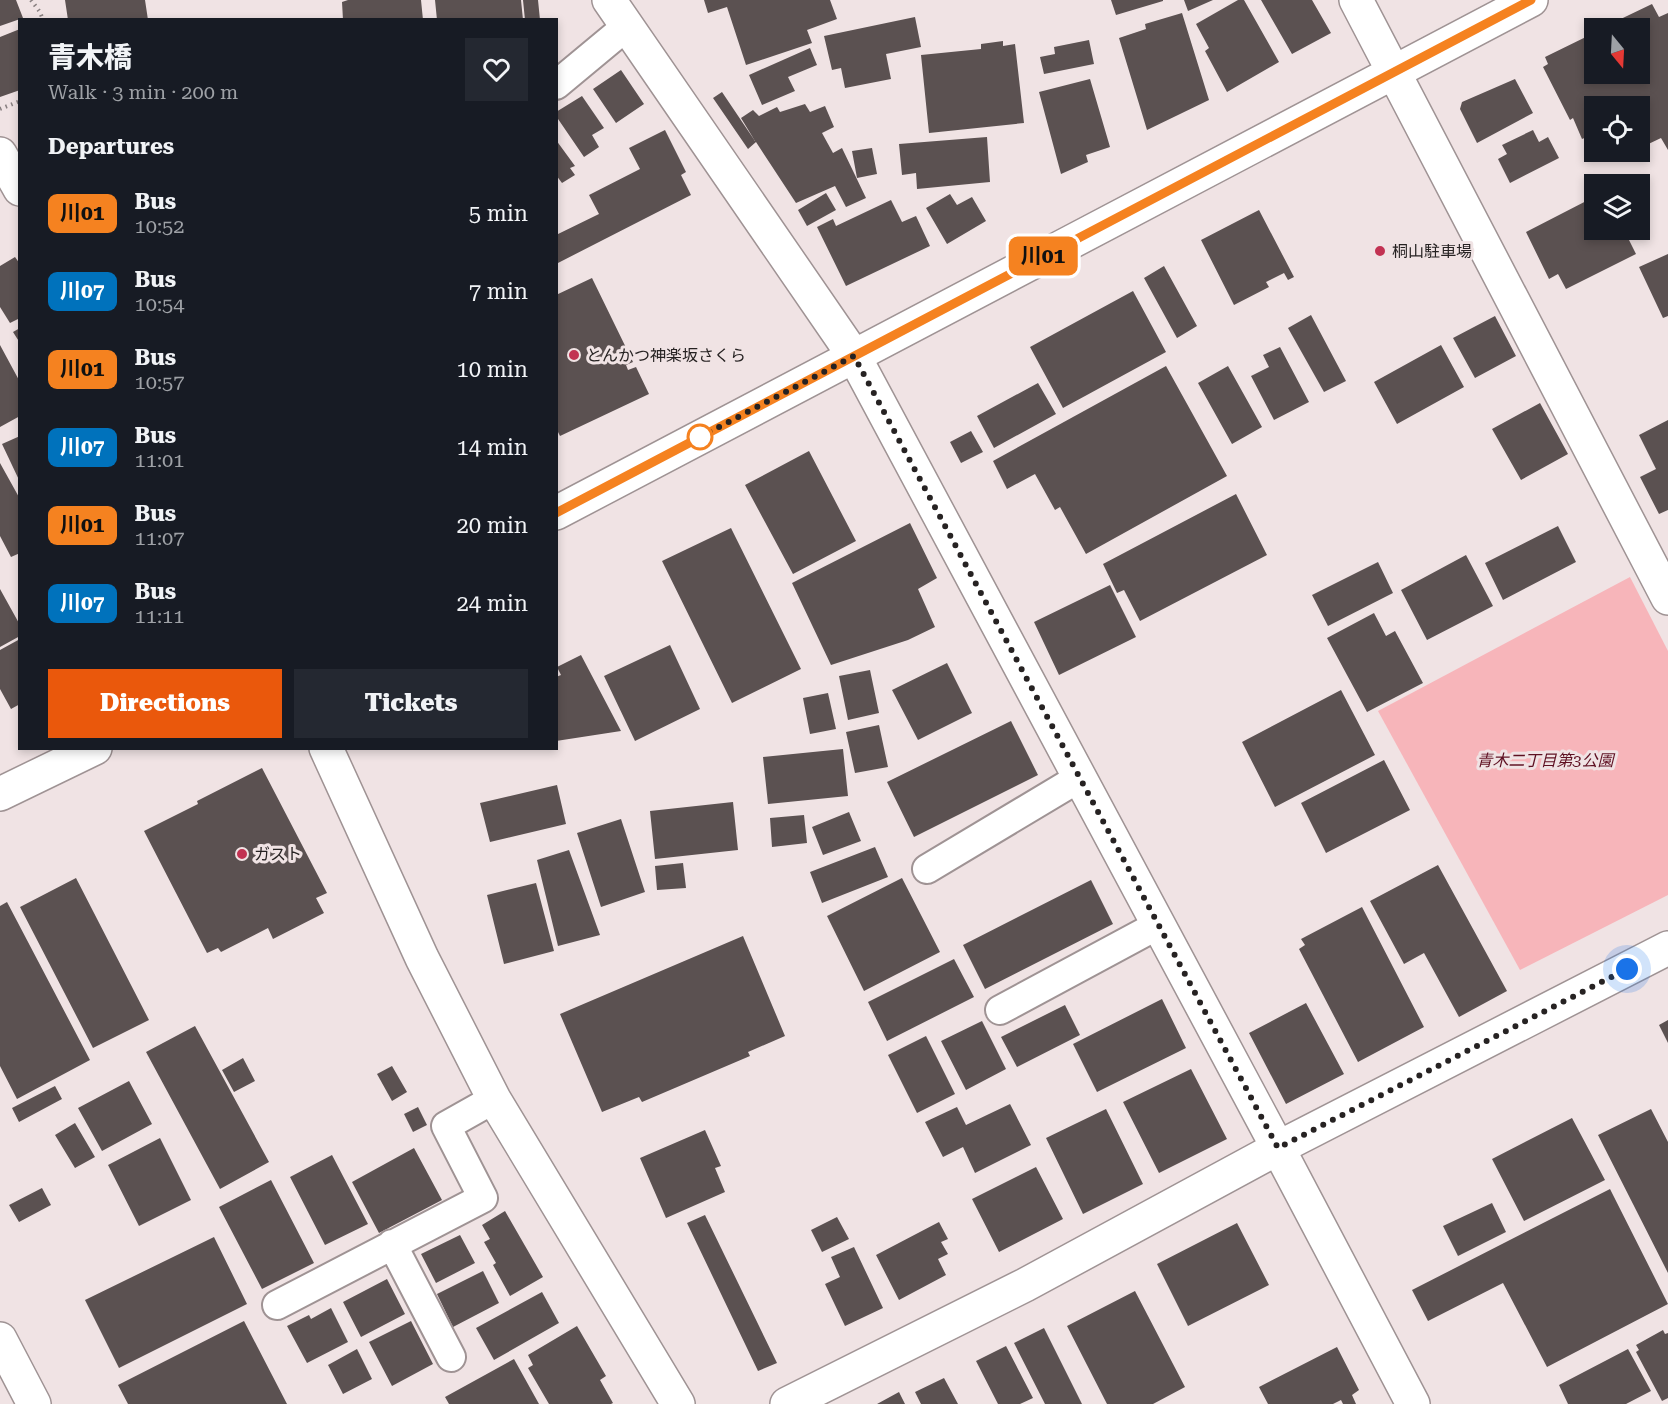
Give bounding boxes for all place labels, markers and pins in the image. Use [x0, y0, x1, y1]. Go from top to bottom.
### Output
place label: 桐山駐車場 [1392, 242, 1472, 261]
marker: 桐山駐車場 [1373, 244, 1387, 258]
place label: とんかつ神楽坂さくら [586, 346, 746, 365]
marker: とんかつ神楽坂さくら [567, 348, 581, 362]
unlabelled marker [687, 424, 713, 450]
place label: ガスト [254, 845, 302, 864]
marker: ガスト [235, 847, 249, 861]

